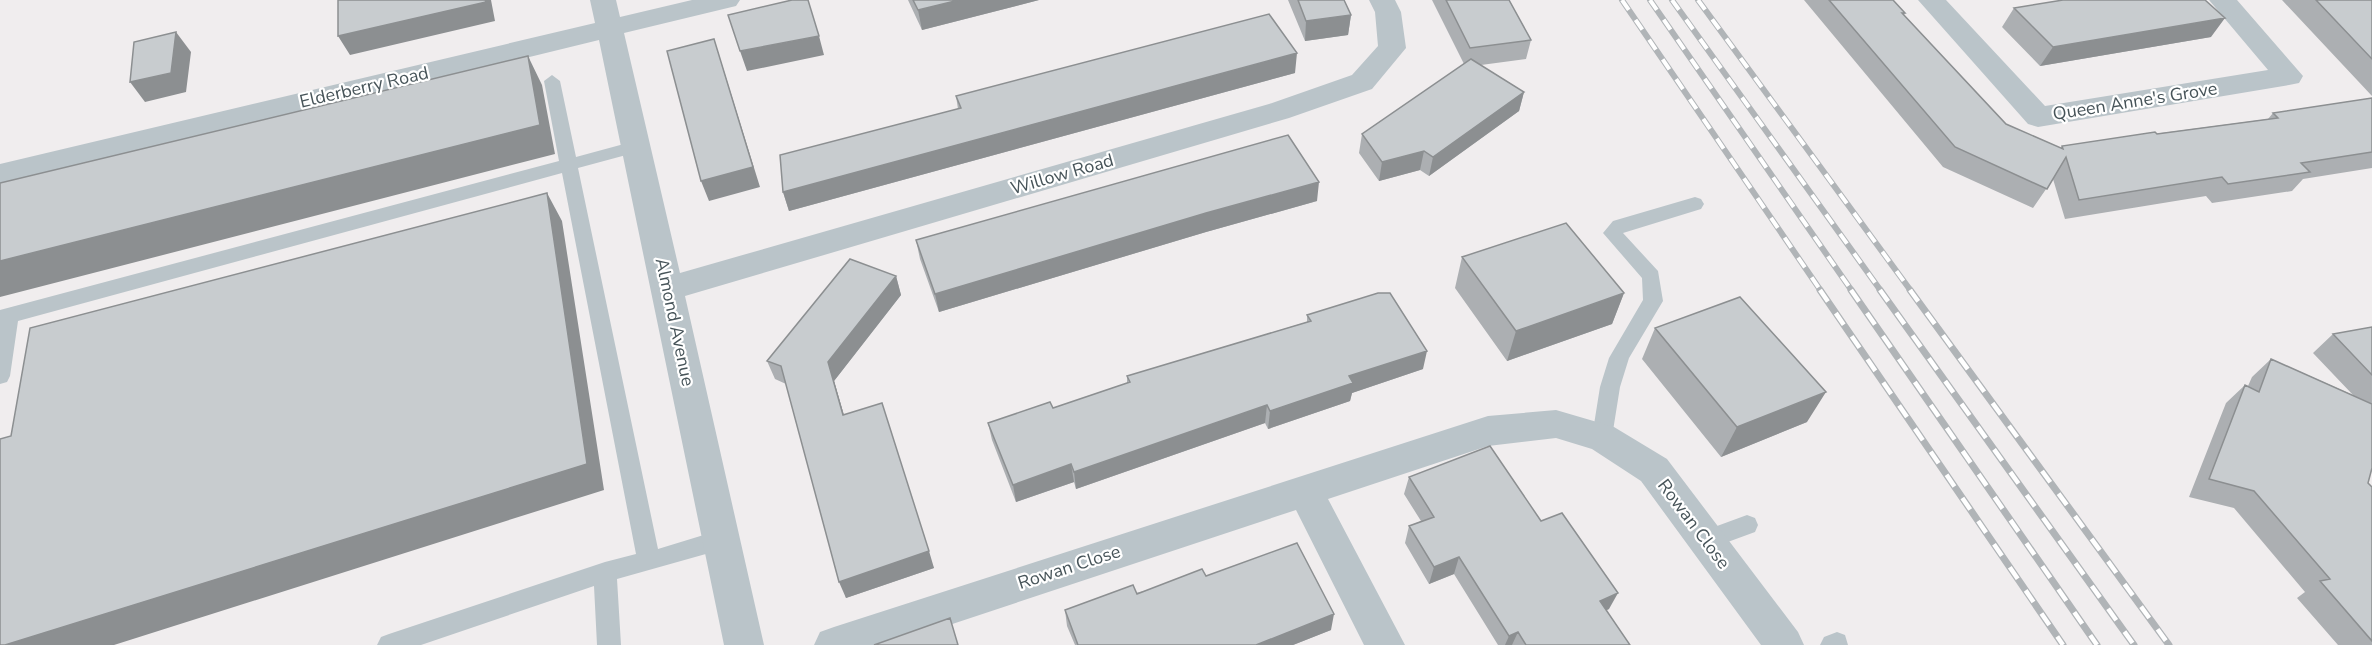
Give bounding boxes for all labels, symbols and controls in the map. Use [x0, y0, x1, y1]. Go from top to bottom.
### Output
street label: Elderberry Road [297, 61, 431, 113]
street label: Queen Anne's Grove [2051, 76, 2219, 126]
street label: Willow Road [1008, 148, 1116, 200]
street label: Almond Avenue [650, 256, 700, 388]
street label: Rowan Close [1652, 474, 1736, 574]
street label: Rowan Close [1015, 539, 1123, 595]

